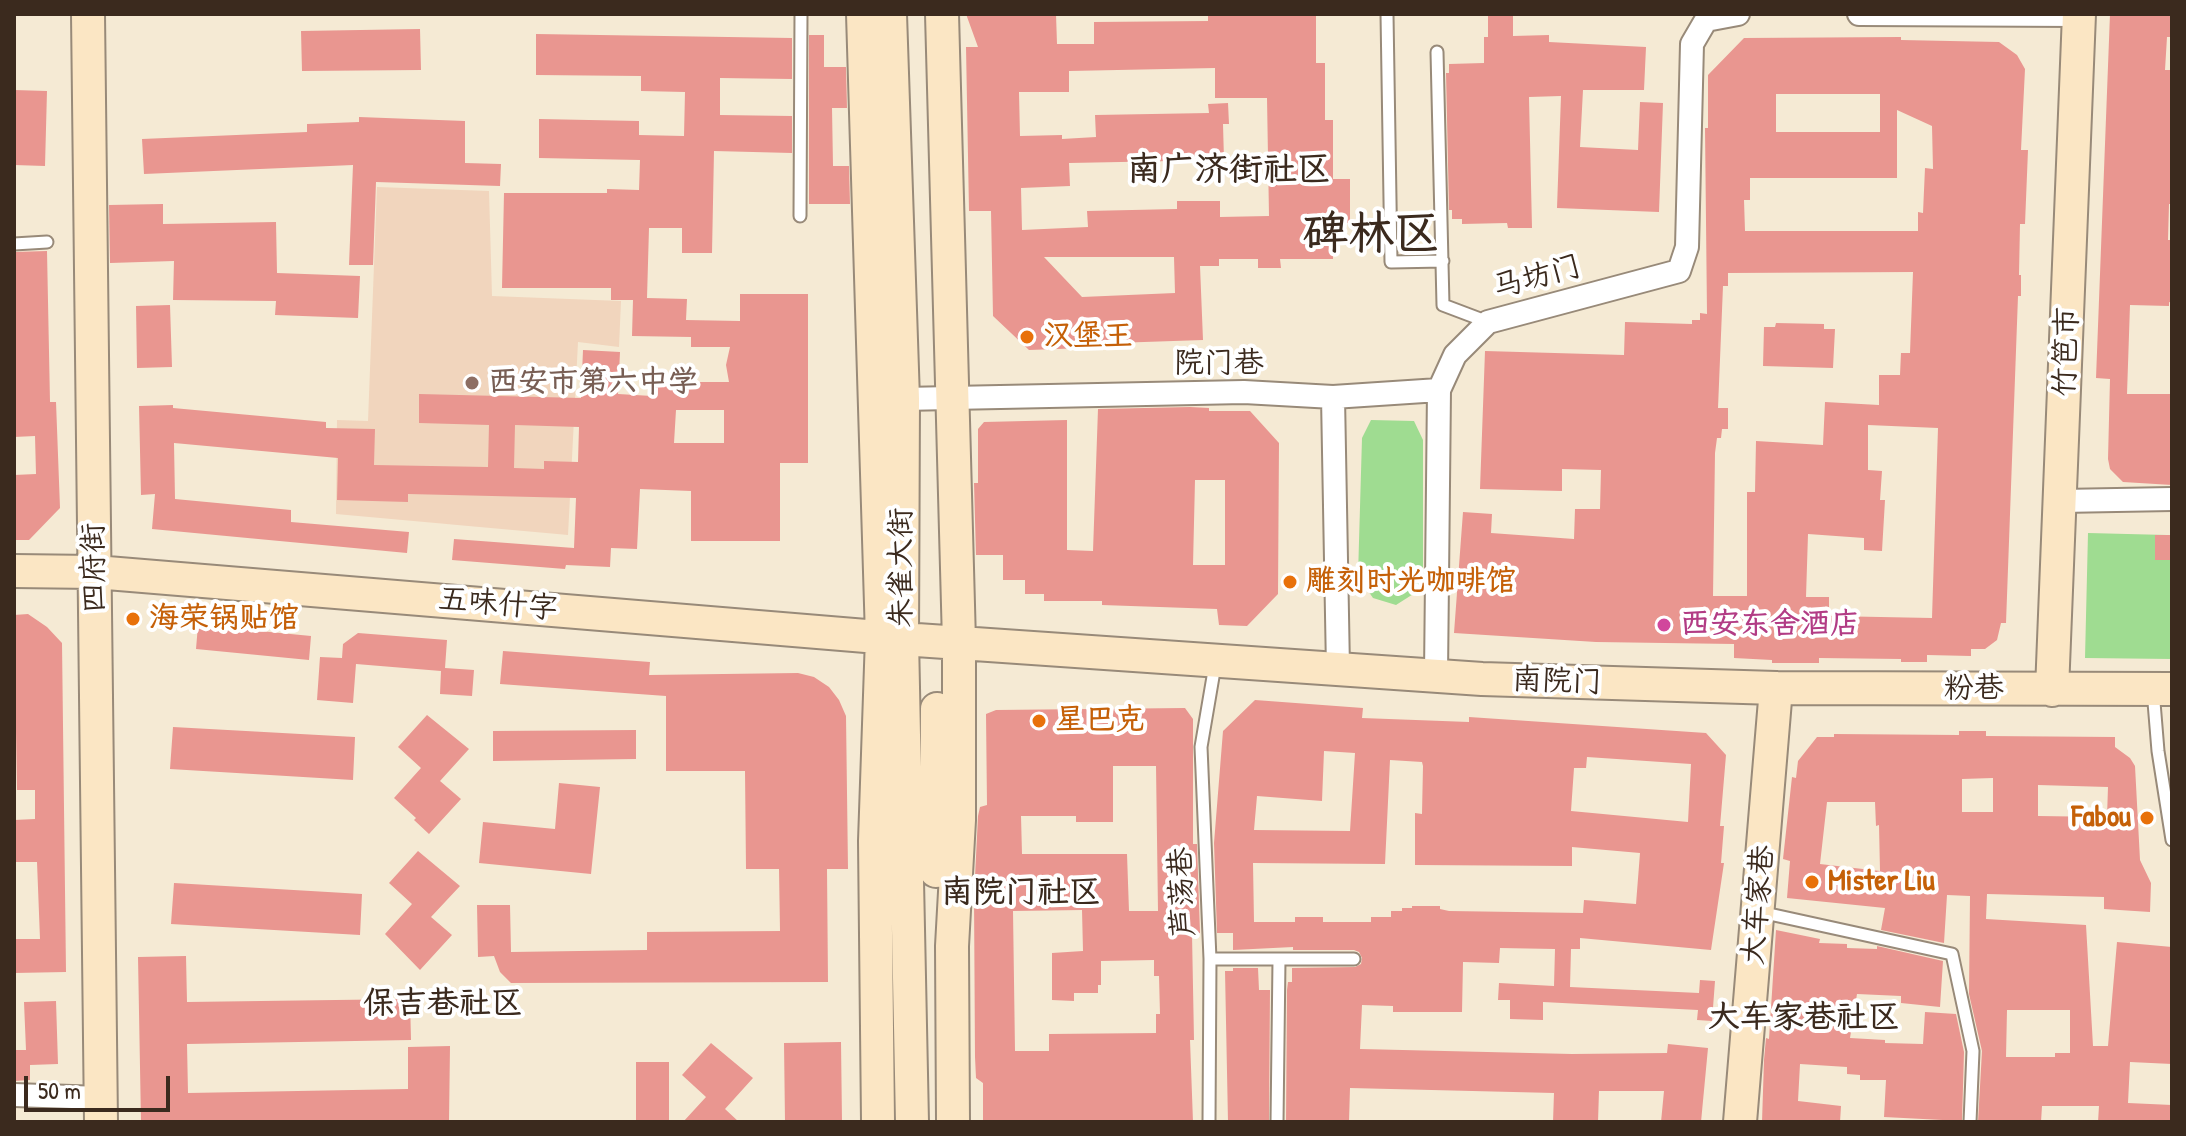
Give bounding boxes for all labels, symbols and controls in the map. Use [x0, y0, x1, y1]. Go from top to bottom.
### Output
district label: 南广济街社区 [1127, 151, 1331, 191]
district label: 碑林区 [1302, 208, 1440, 264]
street label: 马坊门 [1489, 249, 1585, 307]
street label: 竹笆市 [2047, 306, 2087, 398]
place label: 汉堡王 [1043, 319, 1133, 355]
marker: 汉堡王 [1018, 328, 1036, 346]
street label: 院门巷 [1174, 346, 1264, 382]
place label: 西安市第六中学 [488, 365, 698, 401]
marker: 西安市第六中学 [463, 374, 481, 392]
street label: 朱雀大街 [884, 508, 920, 628]
street label: 四府街 [76, 523, 114, 613]
place label: 雕刻时光咖啡馆 [1306, 564, 1516, 600]
marker: 雕刻时光咖啡馆 [1281, 573, 1299, 591]
street label: 五味什字 [437, 582, 559, 628]
place label: 海荣锅贴馆 [149, 601, 299, 637]
place label: 西安东舍酒店 [1680, 607, 1860, 643]
marker: 海荣锅贴馆 [124, 610, 142, 628]
marker: 西安东舍酒店 [1655, 616, 1673, 634]
street label: 南院门 [1511, 662, 1603, 702]
street label: 粉巷 [1944, 671, 2004, 707]
place label: 星巴克 [1055, 703, 1145, 739]
marker: 星巴克 [1030, 712, 1048, 730]
place label: Fabou [2072, 800, 2131, 836]
marker: Fabou [2138, 809, 2156, 827]
street label: 大车家巷 [1736, 844, 1782, 966]
street label: 芦荡巷 [1163, 846, 1203, 938]
place label: Mister Liu [1828, 864, 1935, 900]
marker: Mister Liu [1803, 873, 1821, 891]
district label: 南院门社区 [941, 874, 1101, 912]
district label: 保吉巷社区 [363, 985, 523, 1023]
district label: 大车家巷社区 [1708, 999, 1900, 1037]
scale bar [28, 1060, 174, 1110]
text: 50 m [38, 1074, 81, 1106]

